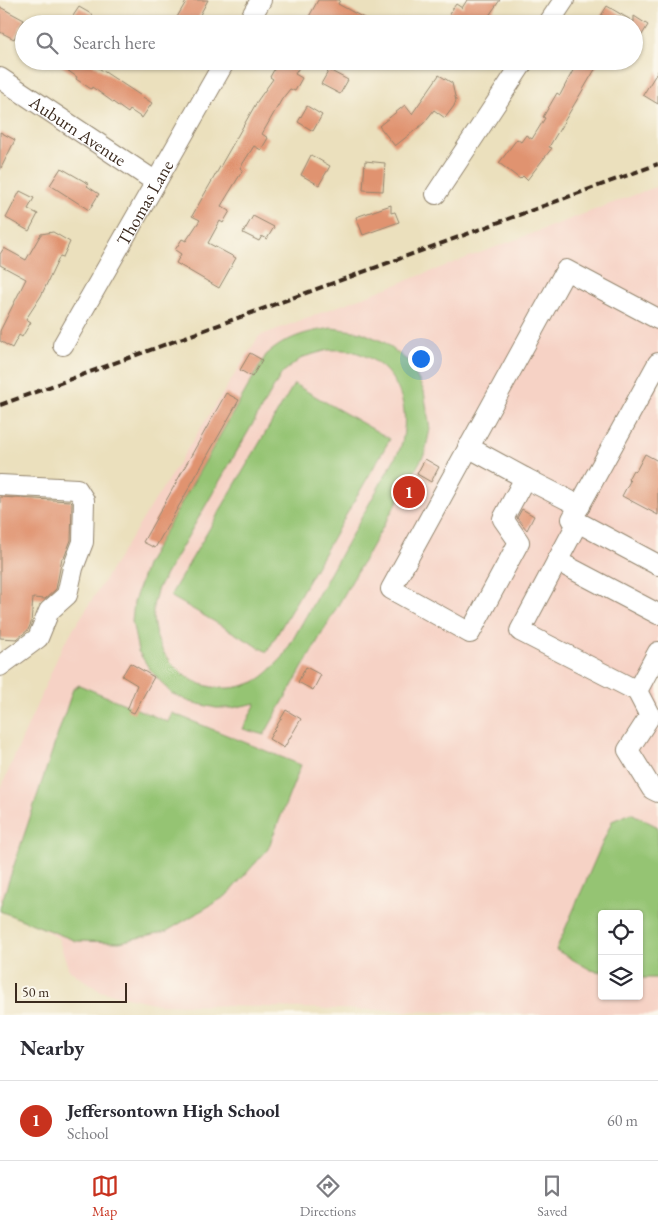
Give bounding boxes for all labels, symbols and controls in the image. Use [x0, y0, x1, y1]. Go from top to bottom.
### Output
search box [15, 15, 643, 70]
icon: search [33, 29, 61, 57]
text: Search here [73, 30, 155, 55]
street label: Auburn Avenue [25, 89, 131, 171]
street label: Thomas Lane [111, 156, 178, 250]
your location [408, 346, 434, 372]
pin: 1 [393, 473, 425, 511]
map controls [598, 910, 643, 1000]
button: locate [598, 910, 643, 955]
button: layers [598, 955, 643, 1000]
scale bar [15, 980, 128, 1003]
text: 50 m [22, 983, 49, 1001]
text: Nearby [20, 1034, 84, 1061]
text: Jeffersontown High School [67, 1098, 280, 1123]
text: 1 [32, 1110, 40, 1131]
text: 60 m [607, 1110, 638, 1131]
text: School [67, 1123, 109, 1144]
tab: Map [91, 1172, 119, 1220]
tab: Directions [300, 1172, 356, 1220]
tab: Saved [537, 1172, 567, 1220]

